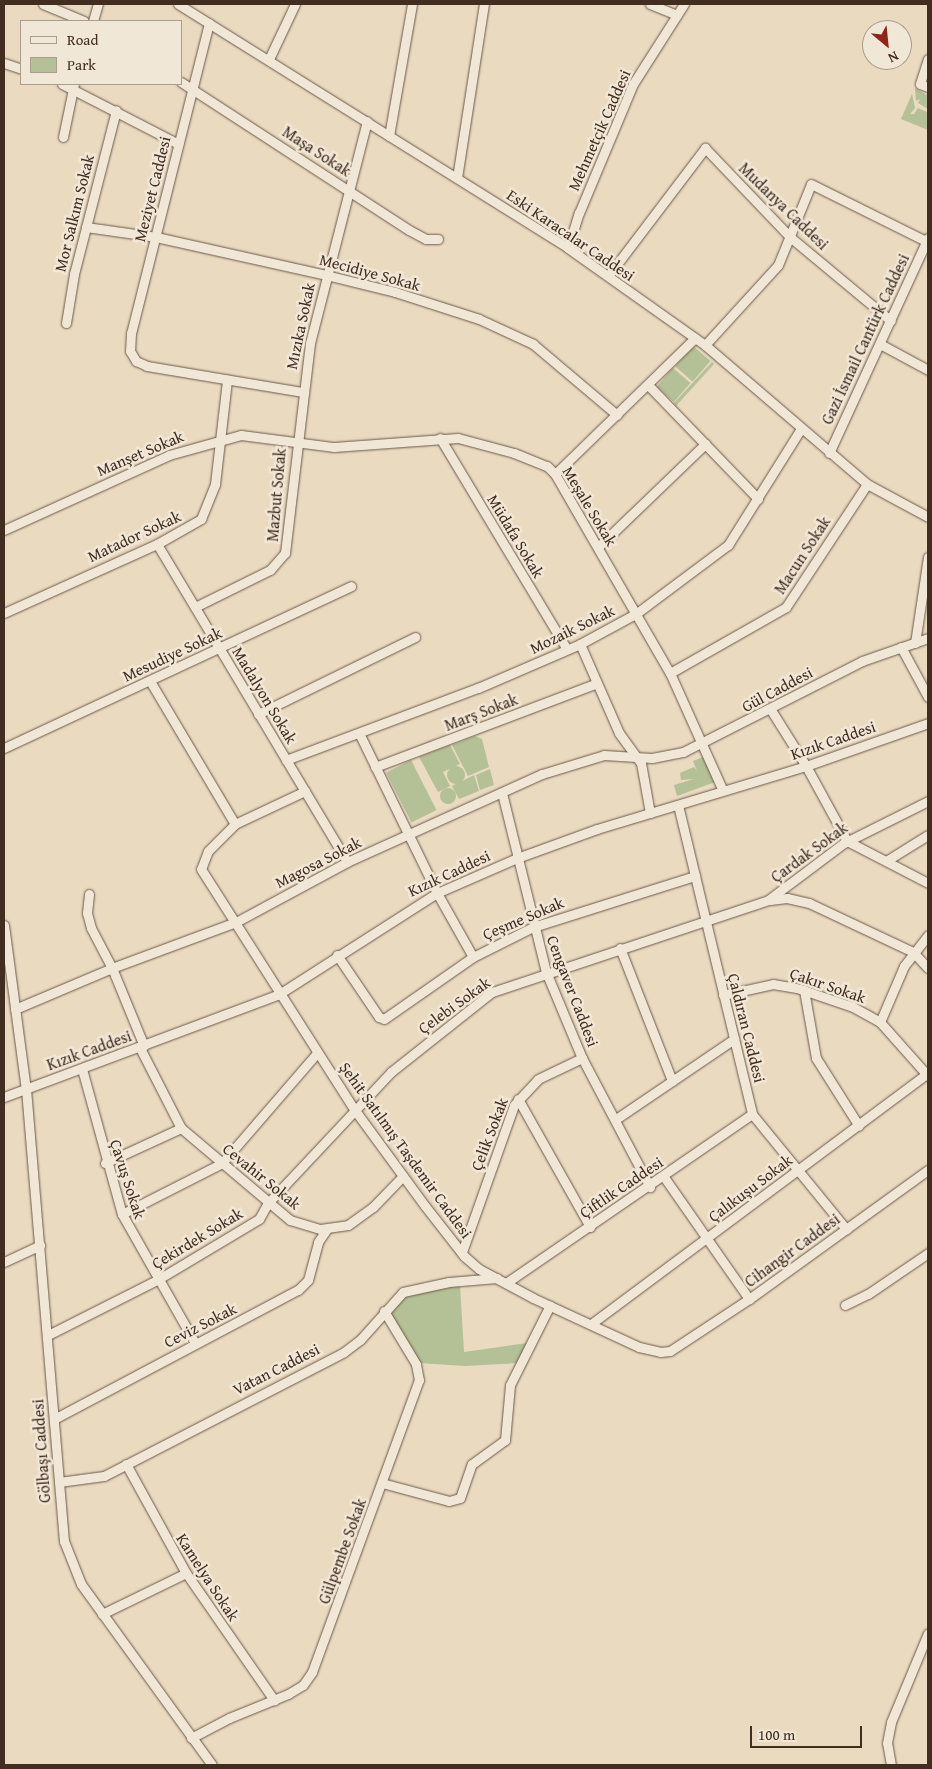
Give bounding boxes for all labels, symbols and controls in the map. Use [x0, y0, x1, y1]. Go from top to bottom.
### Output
legend [20, 20, 182, 85]
north arrow [862, 20, 912, 70]
text: Road [67, 29, 98, 50]
text: N [885, 46, 902, 68]
text: Park [67, 54, 96, 75]
street label: Mehmetçik Caddesi [564, 66, 634, 194]
street label: Maşa Sokak [279, 122, 355, 180]
street label: Meziyet Caddesi [130, 134, 174, 244]
street label: Mor Salkım Sokak [50, 152, 98, 274]
street label: Mudanya Caddesi [735, 158, 833, 254]
street label: Eski Karacalar Caddesi [503, 185, 639, 285]
street label: Mecidiye Sokak [317, 249, 423, 295]
street label: Gazi İsmail Cantürk Caddesi [817, 251, 913, 427]
street label: Mızıka Sokak [281, 281, 319, 371]
street label: Manşet Sokak [94, 426, 186, 480]
street label: Mazbut Sokak [262, 448, 290, 542]
street label: Meşale Sokak [559, 463, 621, 549]
street label: Müdafa Sokak [484, 491, 548, 581]
street label: Matador Sokak [84, 506, 184, 566]
street label: Macun Sokak [770, 513, 834, 597]
street label: Mozaik Sokak [527, 600, 617, 658]
street label: Mesudiye Sokak [119, 623, 225, 685]
street label: Madalyon Sokak [229, 643, 301, 747]
street label: Gül Caddesi [738, 662, 816, 716]
street label: Marş Sokak [442, 689, 520, 735]
street label: Kızık Caddesi [788, 716, 878, 764]
street label: Çardak Sokak [767, 818, 851, 886]
street label: Magosa Sokak [272, 832, 364, 892]
street label: Kızık Caddesi [405, 846, 493, 900]
street label: Çeşme Sokak [479, 892, 567, 944]
street label: Cengaver Caddesi [543, 933, 603, 1049]
street label: Çakır Sokak [788, 963, 868, 1007]
street label: Çaldıran Caddesi [724, 971, 770, 1085]
street label: Çelebi Sokak [414, 972, 494, 1038]
street label: Kızık Caddesi [44, 1026, 134, 1074]
street label: Şehit Satılmış Taşdemir Caddesi [336, 1058, 476, 1242]
street label: Çelik Sokak [466, 1095, 512, 1173]
street label: Çavuş Sokak [106, 1137, 150, 1221]
street label: Cevahir Sokak [219, 1139, 305, 1213]
street label: Çalıkuşu Sokak [704, 1150, 796, 1226]
street label: Çiftlik Caddesi [576, 1152, 666, 1222]
street label: Çekirdek Sokak [148, 1203, 246, 1273]
street label: Cihangir Caddesi [741, 1209, 843, 1291]
street label: Ceviz Sokak [160, 1299, 240, 1351]
street label: Vatan Caddesi [230, 1339, 322, 1399]
street label: Gölbaşı Caddesi [28, 1398, 54, 1504]
street label: Gülpembe Sokak [314, 1496, 370, 1606]
street label: Kamelya Sokak [173, 1530, 243, 1624]
scale bar [752, 1716, 864, 1748]
text: 100 m [758, 1724, 795, 1745]

